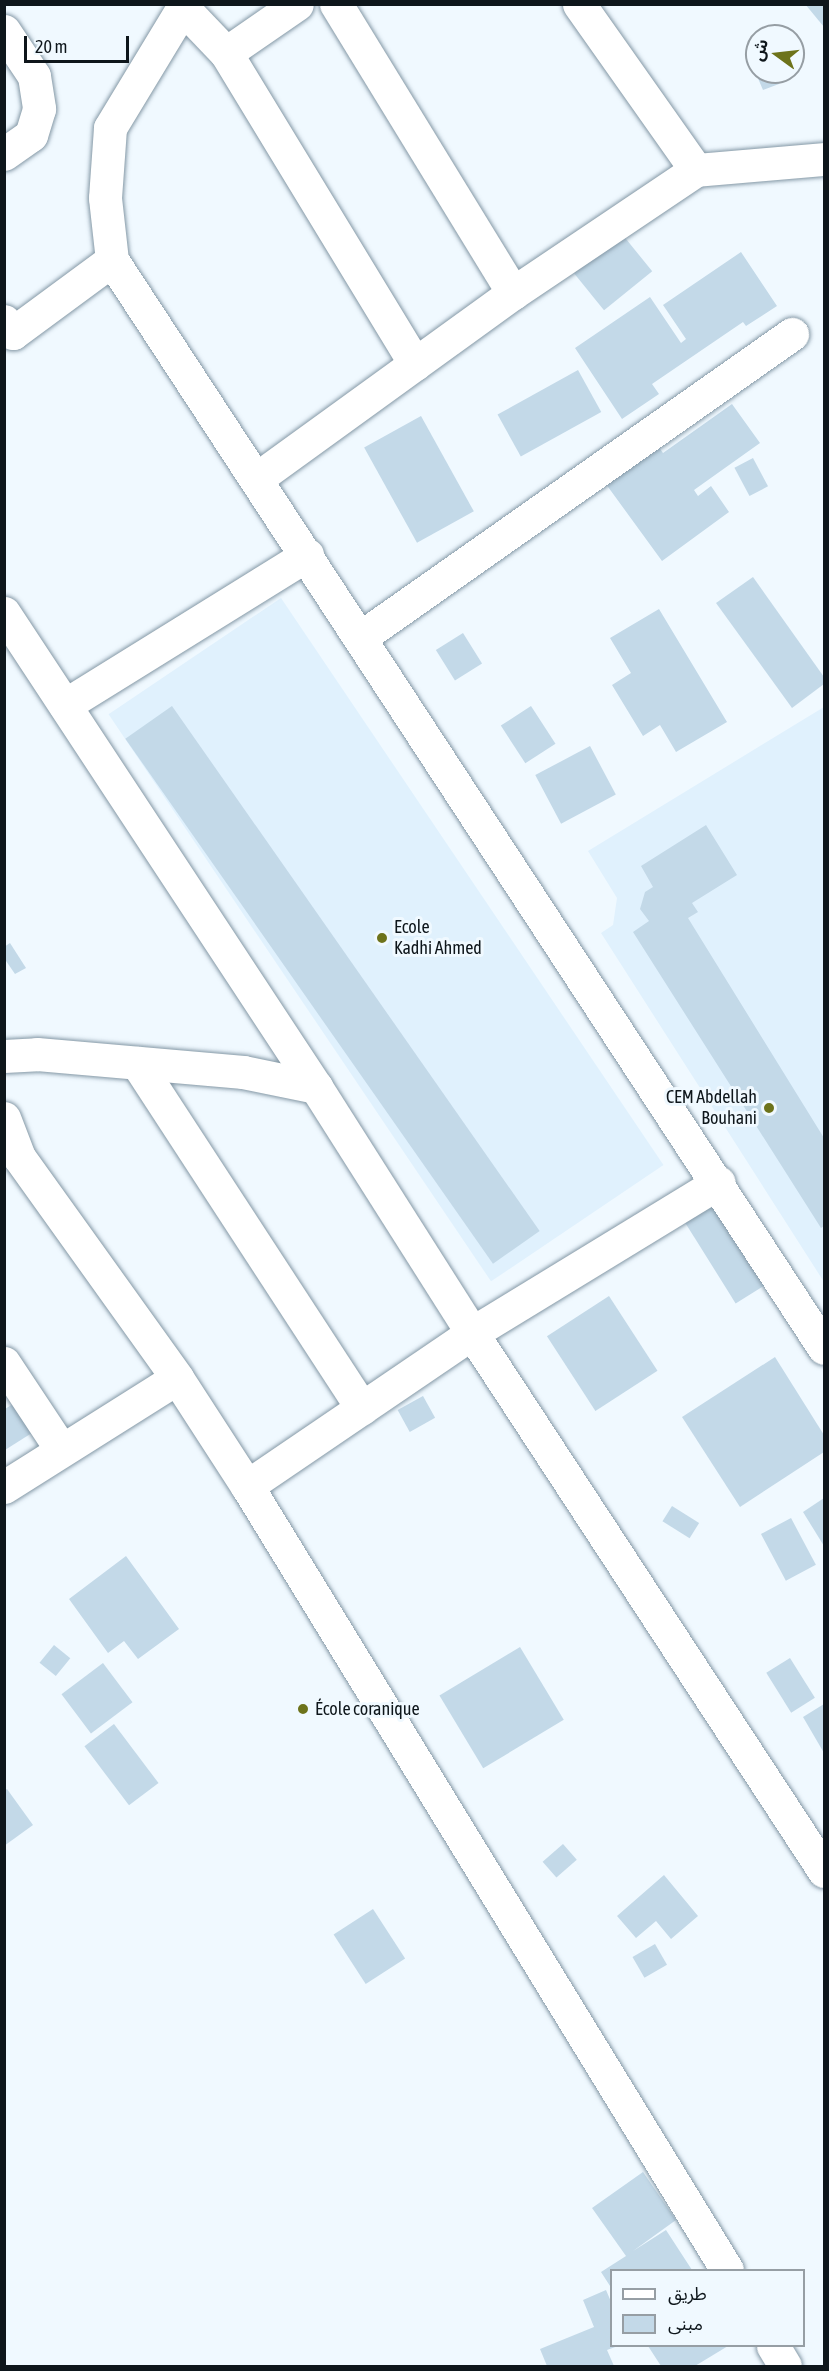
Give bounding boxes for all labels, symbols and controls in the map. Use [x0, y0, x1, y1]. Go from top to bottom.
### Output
scale bar [27, 24, 132, 62]
north arrow [745, 24, 805, 84]
text: 20 m [35, 36, 67, 57]
text: ش [748, 37, 771, 63]
place label: Ecole Kadhi Ahmed [394, 917, 482, 960]
marker: Ecole Kadhi Ahmed [375, 931, 389, 945]
place label: CEM Abdellah Bouhani [666, 1087, 757, 1130]
marker: CEM Abdellah Bouhani [762, 1101, 776, 1115]
place label: École coranique [315, 1698, 420, 1720]
marker: École coranique [296, 1702, 310, 1716]
legend [610, 2269, 805, 2347]
text: طريق [668, 2283, 707, 2304]
text: مبنى [668, 2313, 703, 2334]

